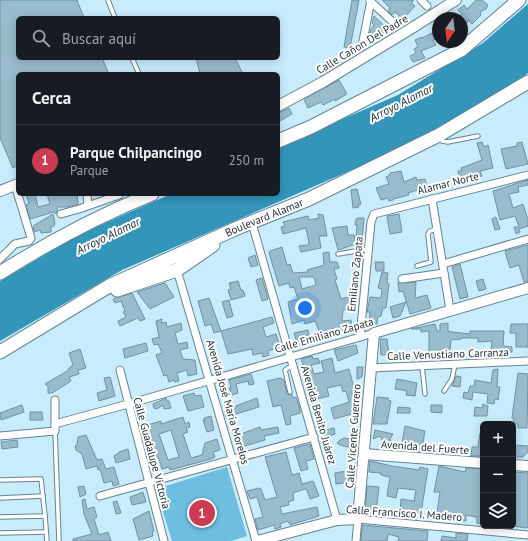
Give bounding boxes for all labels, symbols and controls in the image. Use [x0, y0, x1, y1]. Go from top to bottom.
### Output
street label: Calle Cañon Del Padre [314, 11, 411, 77]
north arrow [432, 12, 468, 48]
search box [16, 16, 280, 60]
icon: search [30, 27, 52, 49]
text: Buscar aquí [62, 29, 136, 48]
water label: Arroyo Alamar [366, 80, 436, 125]
text: Cerca [32, 87, 71, 109]
text: Parque Chilpancingo [70, 143, 202, 162]
text: 1 [41, 152, 49, 169]
text: 250 m [229, 152, 264, 169]
text: Parque [70, 162, 108, 179]
street label: Alamar Norte [416, 169, 481, 197]
street label: Boulevard Alamar [223, 195, 305, 240]
water label: Arroyo Alamar [73, 213, 143, 258]
street label: Emiliano Zapata [344, 236, 366, 312]
your location [295, 298, 315, 318]
street label: Calle Emiliano Zapata [273, 314, 375, 356]
street label: Avenida José María Morelos [203, 338, 253, 466]
street label: Calle Venustiano Carranza [387, 345, 509, 363]
street label: Avenida Benito Juárez [298, 364, 340, 466]
street label: Calle Vicente Guerrero [342, 383, 364, 489]
street label: Calle Guadalupe Victoria [130, 396, 174, 510]
map controls [480, 421, 516, 529]
button: + [480, 421, 516, 457]
street label: Avenida del Fuerte [381, 437, 470, 457]
button: − [480, 457, 516, 493]
button: layers [480, 493, 516, 529]
pin: 1 [189, 498, 215, 528]
street label: Calle Francisco I. Madero [345, 502, 463, 524]

